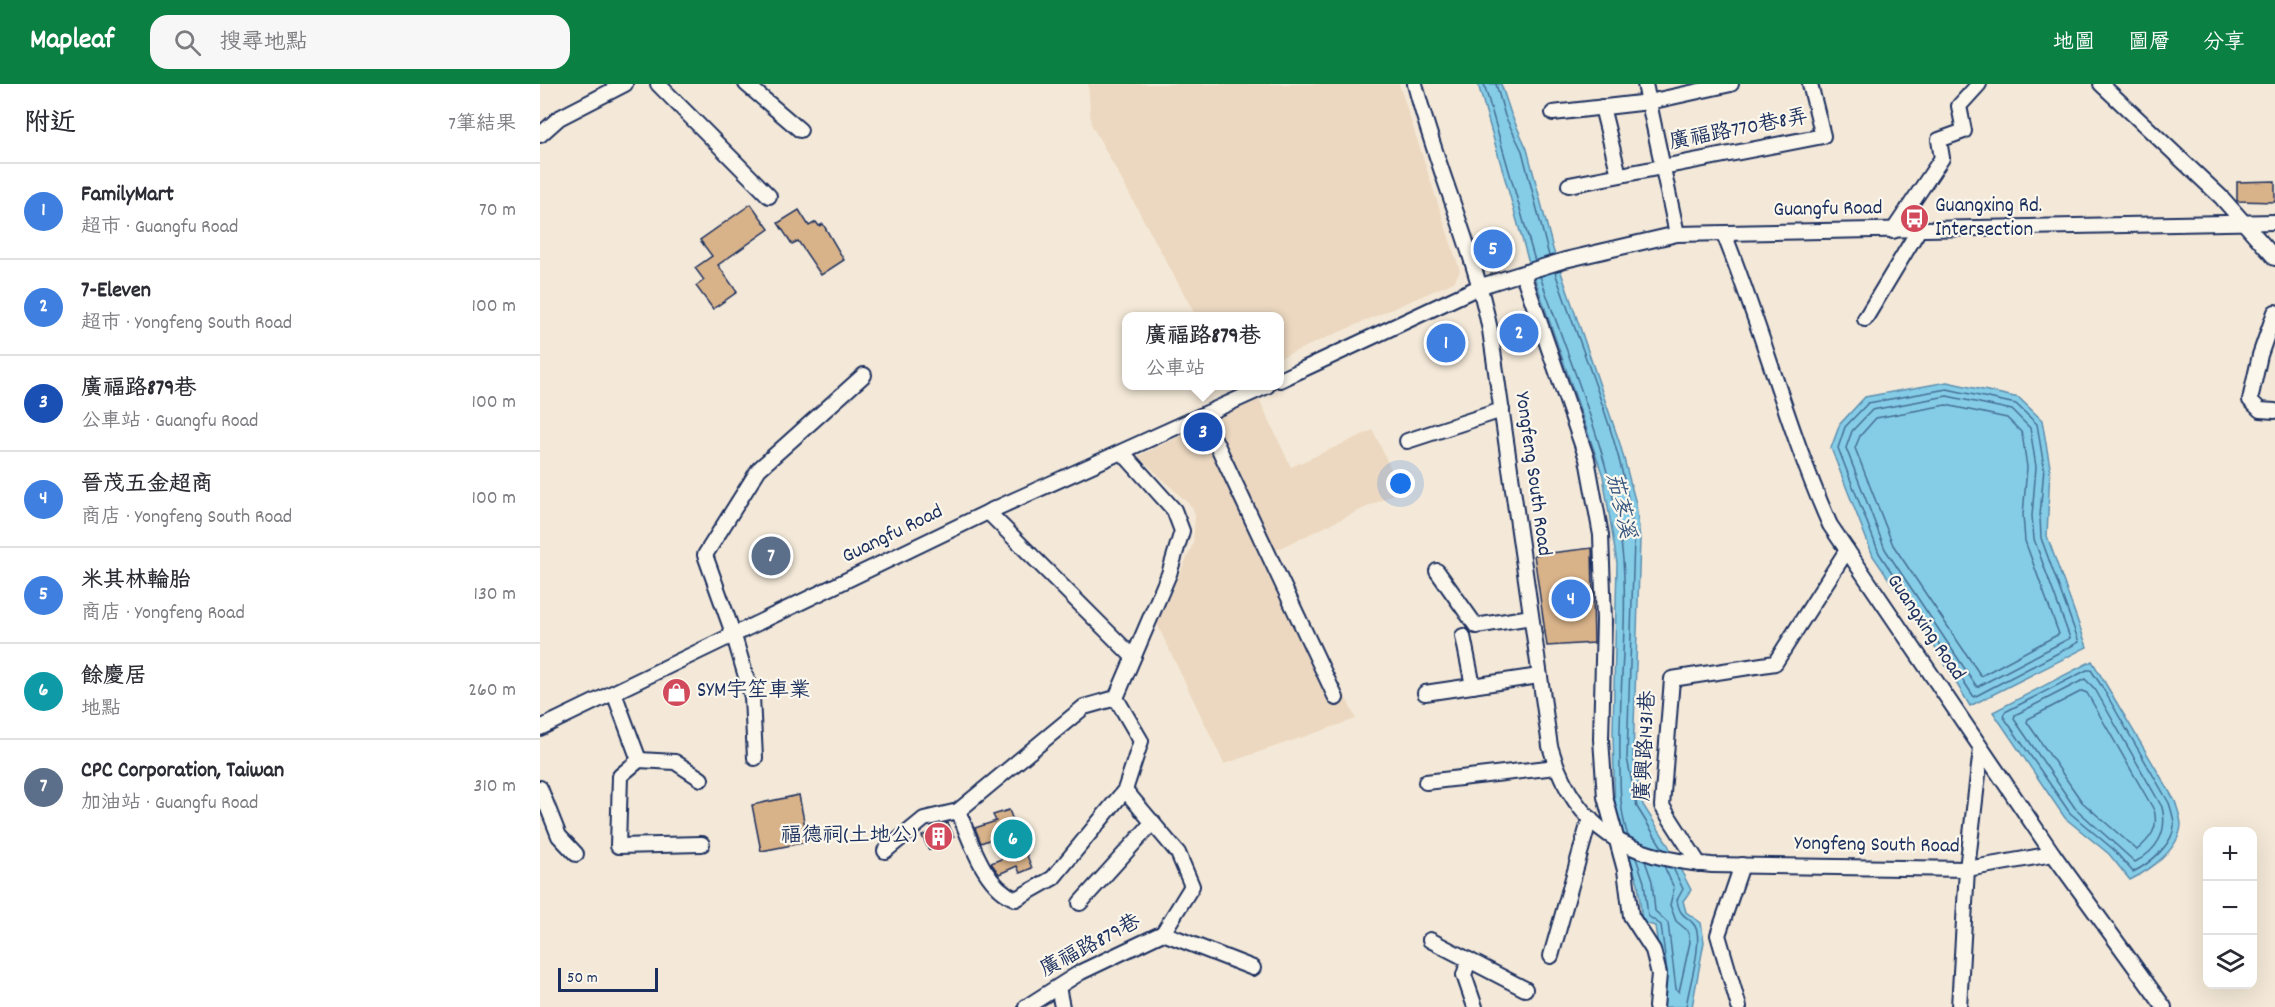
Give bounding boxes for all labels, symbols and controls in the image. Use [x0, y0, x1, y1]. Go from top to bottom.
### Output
search box [150, 15, 570, 69]
text: Mapleaf [30, 22, 114, 62]
icon: search [171, 26, 204, 59]
text: 搜尋地點 [219, 28, 307, 59]
text: 地圖 [2053, 29, 2095, 59]
text: 圖層 [2128, 29, 2170, 59]
text: 分享 [2203, 29, 2245, 59]
street label: 廣福路770巷8弄 [1667, 103, 1811, 159]
text: 附近 [24, 106, 76, 143]
text: 7筆結果 [448, 111, 516, 139]
text: FamilyMart [81, 180, 174, 211]
place label: Guangxing Rd. Intersection [1935, 192, 2042, 246]
street label: Guangfu Road [1773, 194, 1883, 226]
text: 1 [41, 197, 46, 225]
text: 70 m [479, 197, 516, 225]
bus stop icon: Guangxing Rd. Intersection [1898, 203, 1930, 235]
text: 超市 · Guangfu Road [81, 214, 238, 242]
pin: 5 [1474, 226, 1512, 272]
text: 7-Eleven [81, 276, 151, 307]
text: 2 [39, 293, 48, 321]
text: 100 m [472, 293, 516, 321]
text: 超市 · Yongfeng South Road [81, 310, 292, 338]
pin: 2 [1500, 310, 1538, 356]
popup [1122, 312, 1284, 390]
pin: 1 [1426, 320, 1466, 366]
text: 廣福路879巷 [1145, 322, 1261, 353]
text: 公車站 [1145, 356, 1205, 384]
text: 廣福路879巷 [81, 374, 196, 405]
text: 3 [39, 389, 48, 417]
text: 100 m [472, 389, 516, 417]
street label: Yongfeng South Road [1506, 390, 1558, 558]
text: 公車站 · Guangfu Road [81, 408, 258, 436]
pin: 3 [1184, 410, 1222, 454]
your location [1386, 469, 1415, 498]
text: 晉茂五金超商 [81, 470, 213, 501]
water label: 茄苳溪 [1596, 470, 1642, 543]
text: 4 [39, 485, 48, 513]
text: 100 m [472, 485, 516, 513]
street label: Guangfu Road [837, 498, 949, 572]
text: 商店 · Yongfeng South Road [81, 504, 292, 532]
pin: 7 [752, 534, 790, 578]
text: 米其林輪胎 [81, 566, 191, 597]
street label: Guangxing Road [1878, 569, 1972, 687]
pin: 4 [1552, 576, 1590, 622]
text: 5 [39, 581, 48, 609]
text: 130 m [474, 581, 516, 609]
text: 商店 · Yongfeng Road [81, 600, 245, 628]
text: 餘慶居 [81, 662, 147, 693]
shop icon: SYM宇笙車業 [660, 676, 692, 708]
text: 6 [39, 677, 48, 705]
text: 260 m [468, 677, 516, 705]
place label: SYM宇笙車業 [697, 677, 810, 707]
street label: 廣興路1431巷 [1629, 690, 1665, 802]
text: 地點 [81, 696, 121, 724]
text: CPC Corporation, Taiwan [81, 756, 284, 787]
text: 7 [40, 773, 47, 801]
text: 310 m [474, 773, 516, 801]
text: 加油站 · Guangfu Road [81, 790, 258, 818]
pin: 6 [994, 816, 1032, 861]
building icon: 福德祠(土地公) [922, 821, 954, 853]
place label: 福德祠(土地公) [781, 822, 917, 852]
map controls [2203, 827, 2257, 989]
button: + [2203, 827, 2257, 881]
street label: Yongfeng South Road [1794, 830, 1960, 862]
button: − [2203, 881, 2257, 935]
street label: 廣福路879巷 [1035, 908, 1147, 986]
button: layers [2203, 935, 2257, 989]
scale bar [558, 965, 658, 992]
text: 50 m [567, 967, 598, 990]

